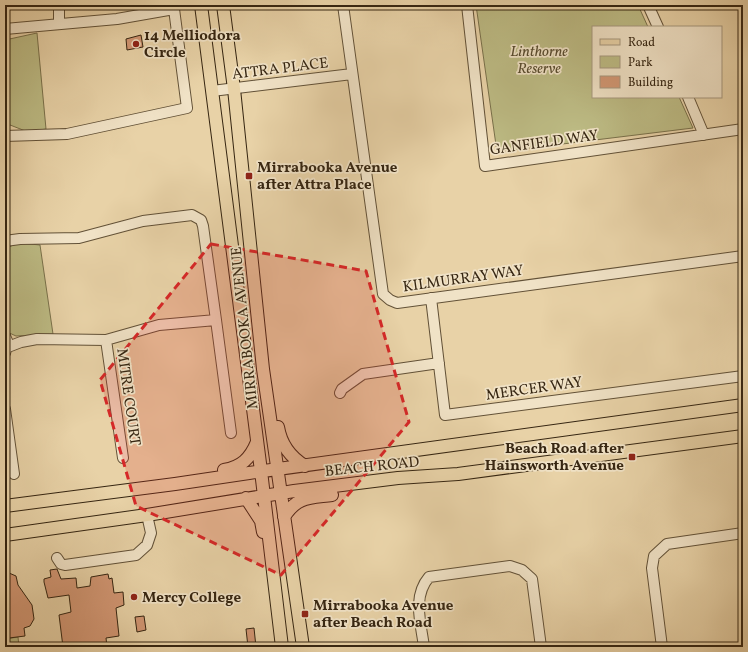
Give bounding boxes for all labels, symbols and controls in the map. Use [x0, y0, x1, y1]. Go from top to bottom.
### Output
place label: 14 Melliodora Circle [144, 26, 241, 64]
legend [592, 26, 722, 98]
text: Road [628, 35, 655, 51]
marker: 14 Melliodora Circle [131, 39, 141, 49]
park label: Linthorne Reserve [510, 42, 568, 80]
street label: ATTRA PLACE [231, 53, 329, 86]
text: Park [628, 55, 653, 71]
text: Building [628, 75, 673, 91]
street label: GANFIELD WAY [489, 125, 600, 161]
place label: Mirrabooka Avenue after Attra Place [257, 158, 398, 196]
marker: Mirrabooka Avenue after Attra Place [244, 171, 254, 181]
street label: MIRRABOOKA AVENUE [227, 246, 264, 410]
street label: KILMURRAY WAY [401, 261, 525, 298]
street label: MITRE COURT [110, 347, 145, 447]
street label: MERCER WAY [485, 372, 584, 407]
place label: Beach Road after Hainsworth Avenue [485, 439, 624, 477]
street label: BEACH ROAD [324, 452, 421, 483]
marker: Beach Road after Hainsworth Avenue [627, 452, 637, 462]
place label: Mercy College [142, 588, 241, 609]
marker: Mercy College [129, 592, 139, 602]
place label: Mirrabooka Avenue after Beach Road [313, 596, 454, 634]
marker: Mirrabooka Avenue after Beach Road [300, 609, 310, 619]

